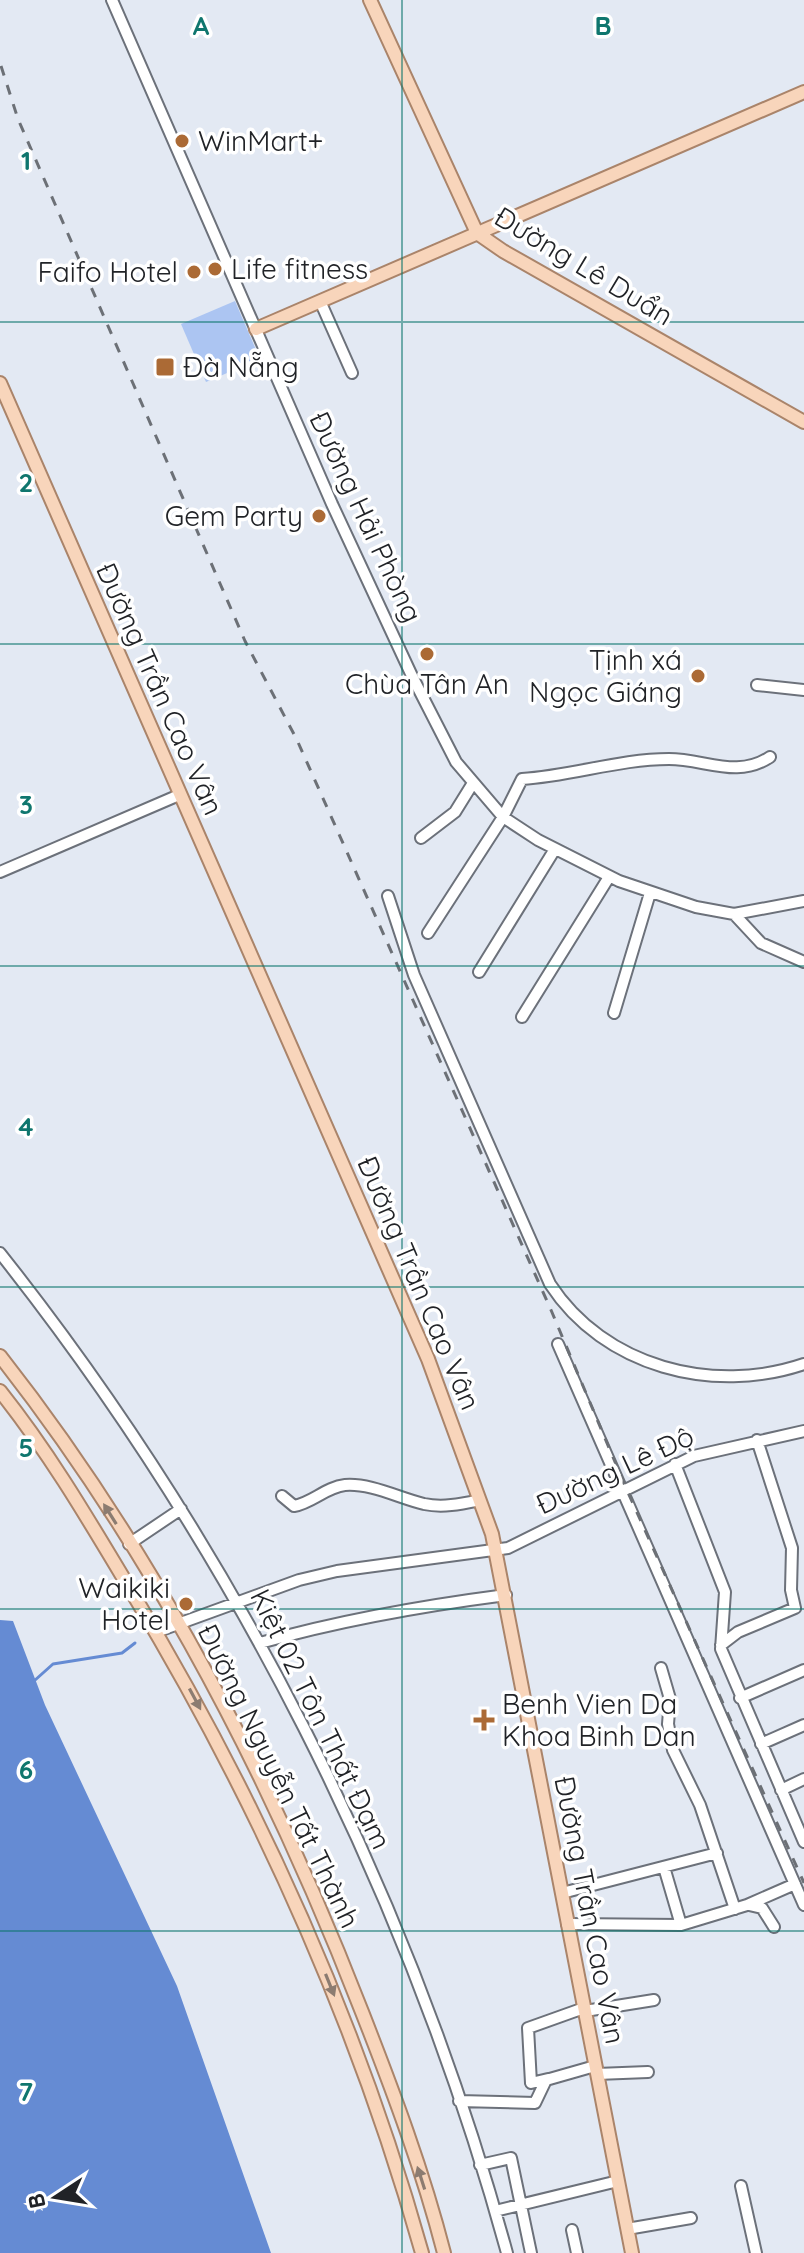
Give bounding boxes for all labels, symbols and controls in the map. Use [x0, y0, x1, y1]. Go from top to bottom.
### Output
text: A [193, 9, 210, 42]
text: B [594, 9, 612, 42]
place label: WinMart+ [198, 123, 323, 158]
marker: WinMart+ [173, 132, 191, 150]
text: 1 [21, 144, 31, 177]
street label: Đường Lê Duẩn [489, 199, 680, 333]
place label: Life fitness [231, 251, 368, 286]
place label: Faifo Hotel [37, 254, 178, 289]
marker: Life fitness [206, 260, 224, 278]
marker: Faifo Hotel [185, 263, 203, 281]
place label: Đà Nẵng [183, 349, 299, 384]
marker: Đà Nẵng [154, 356, 176, 378]
street label: Đường Hải Phòng [302, 406, 431, 628]
text: 2 [19, 466, 33, 499]
place label: Gem Party [165, 498, 303, 533]
marker: Gem Party [310, 507, 328, 525]
street label: Đường Trần Cao Vân [89, 557, 232, 820]
place label: Tịnh xá Ngọc Giáng [529, 642, 682, 709]
marker: Chùa Tân An [418, 645, 436, 663]
place label: Chùa Tân An [345, 666, 509, 701]
marker: Tịnh xá Ngọc Giáng [689, 667, 707, 685]
text: 3 [19, 788, 33, 821]
text: 4 [18, 1110, 34, 1143]
street label: Đường Trần Cao Vân [350, 1151, 489, 1415]
street label: Đường Lê Độ [530, 1418, 699, 1521]
text: 5 [19, 1431, 33, 1464]
one-way arrow [103, 1503, 117, 1525]
place label: Waikiki Hotel [78, 1570, 170, 1637]
street label: Kiệt 02 Tôn Thất Đạm [243, 1583, 400, 1854]
marker: Waikiki Hotel [177, 1595, 195, 1613]
street label: Đường Nguyễn Tất Thành [191, 1618, 368, 1933]
place label: Benh Vien Da Khoa Binh Dan [502, 1686, 696, 1753]
one-way arrow [188, 1688, 201, 1711]
marker: Benh Vien Da Khoa Binh Dan [473, 1709, 495, 1731]
text: 6 [19, 1753, 33, 1786]
street label: Đường Trần Cao Vân [547, 1773, 634, 2047]
one-way arrow [324, 1973, 337, 1997]
text: 7 [19, 2075, 33, 2108]
north arrow [16, 2157, 96, 2237]
one-way arrow [415, 2166, 427, 2190]
text: B [21, 2191, 52, 2211]

